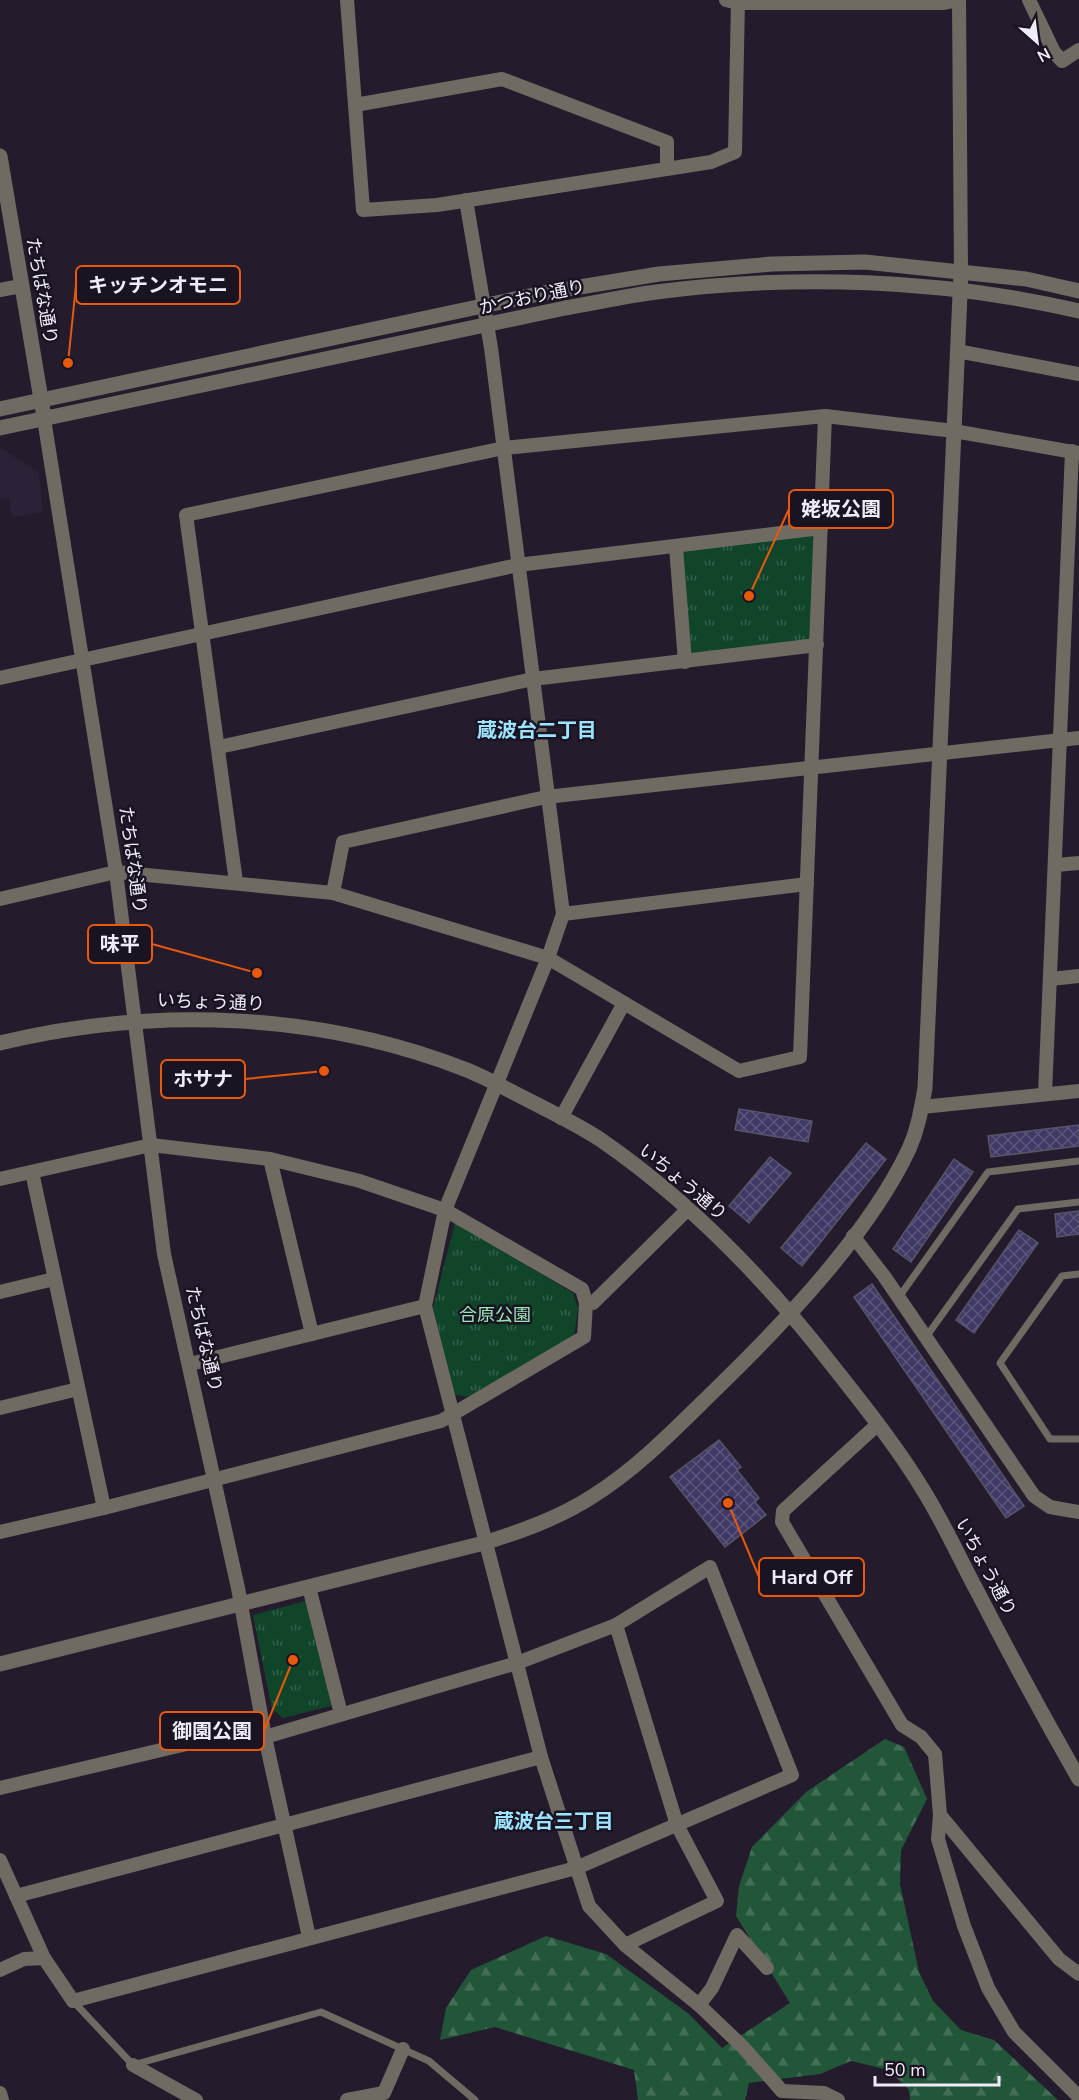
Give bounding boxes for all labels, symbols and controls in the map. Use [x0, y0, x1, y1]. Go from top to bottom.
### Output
north arrow [1007, 12, 1067, 72]
text: N [1033, 42, 1054, 67]
street label: たちばな通り [21, 236, 63, 346]
callout: キッチンオモニ [76, 266, 240, 304]
text: キッチンオモニ [88, 272, 228, 299]
street label: かつおり通り [477, 274, 587, 320]
callout: 姥坂公園 [789, 490, 893, 528]
text: 姥坂公園 [801, 496, 881, 523]
district label: 蔵波台二丁目 [477, 717, 597, 744]
street label: たちばな通り [114, 805, 152, 915]
callout: 味平 [88, 925, 152, 963]
text: 味平 [100, 931, 140, 958]
street label: いちょう通り [157, 988, 265, 1016]
callout: ホサナ [161, 1060, 245, 1098]
text: ホサナ [173, 1066, 233, 1093]
street label: いちょう通り [634, 1138, 732, 1226]
street label: たちばな通り [180, 1284, 228, 1394]
park label: 合原公園 [459, 1303, 531, 1327]
street label: いちょう通り [950, 1514, 1022, 1620]
callout: Hard Off [759, 1558, 864, 1596]
text: Hard Off [771, 1564, 853, 1591]
callout: 御園公園 [160, 1712, 264, 1750]
text: 御園公園 [172, 1718, 252, 1745]
district label: 蔵波台三丁目 [494, 1808, 614, 1835]
scale bar [875, 2049, 1000, 2087]
text: 50 m [884, 2058, 926, 2082]

